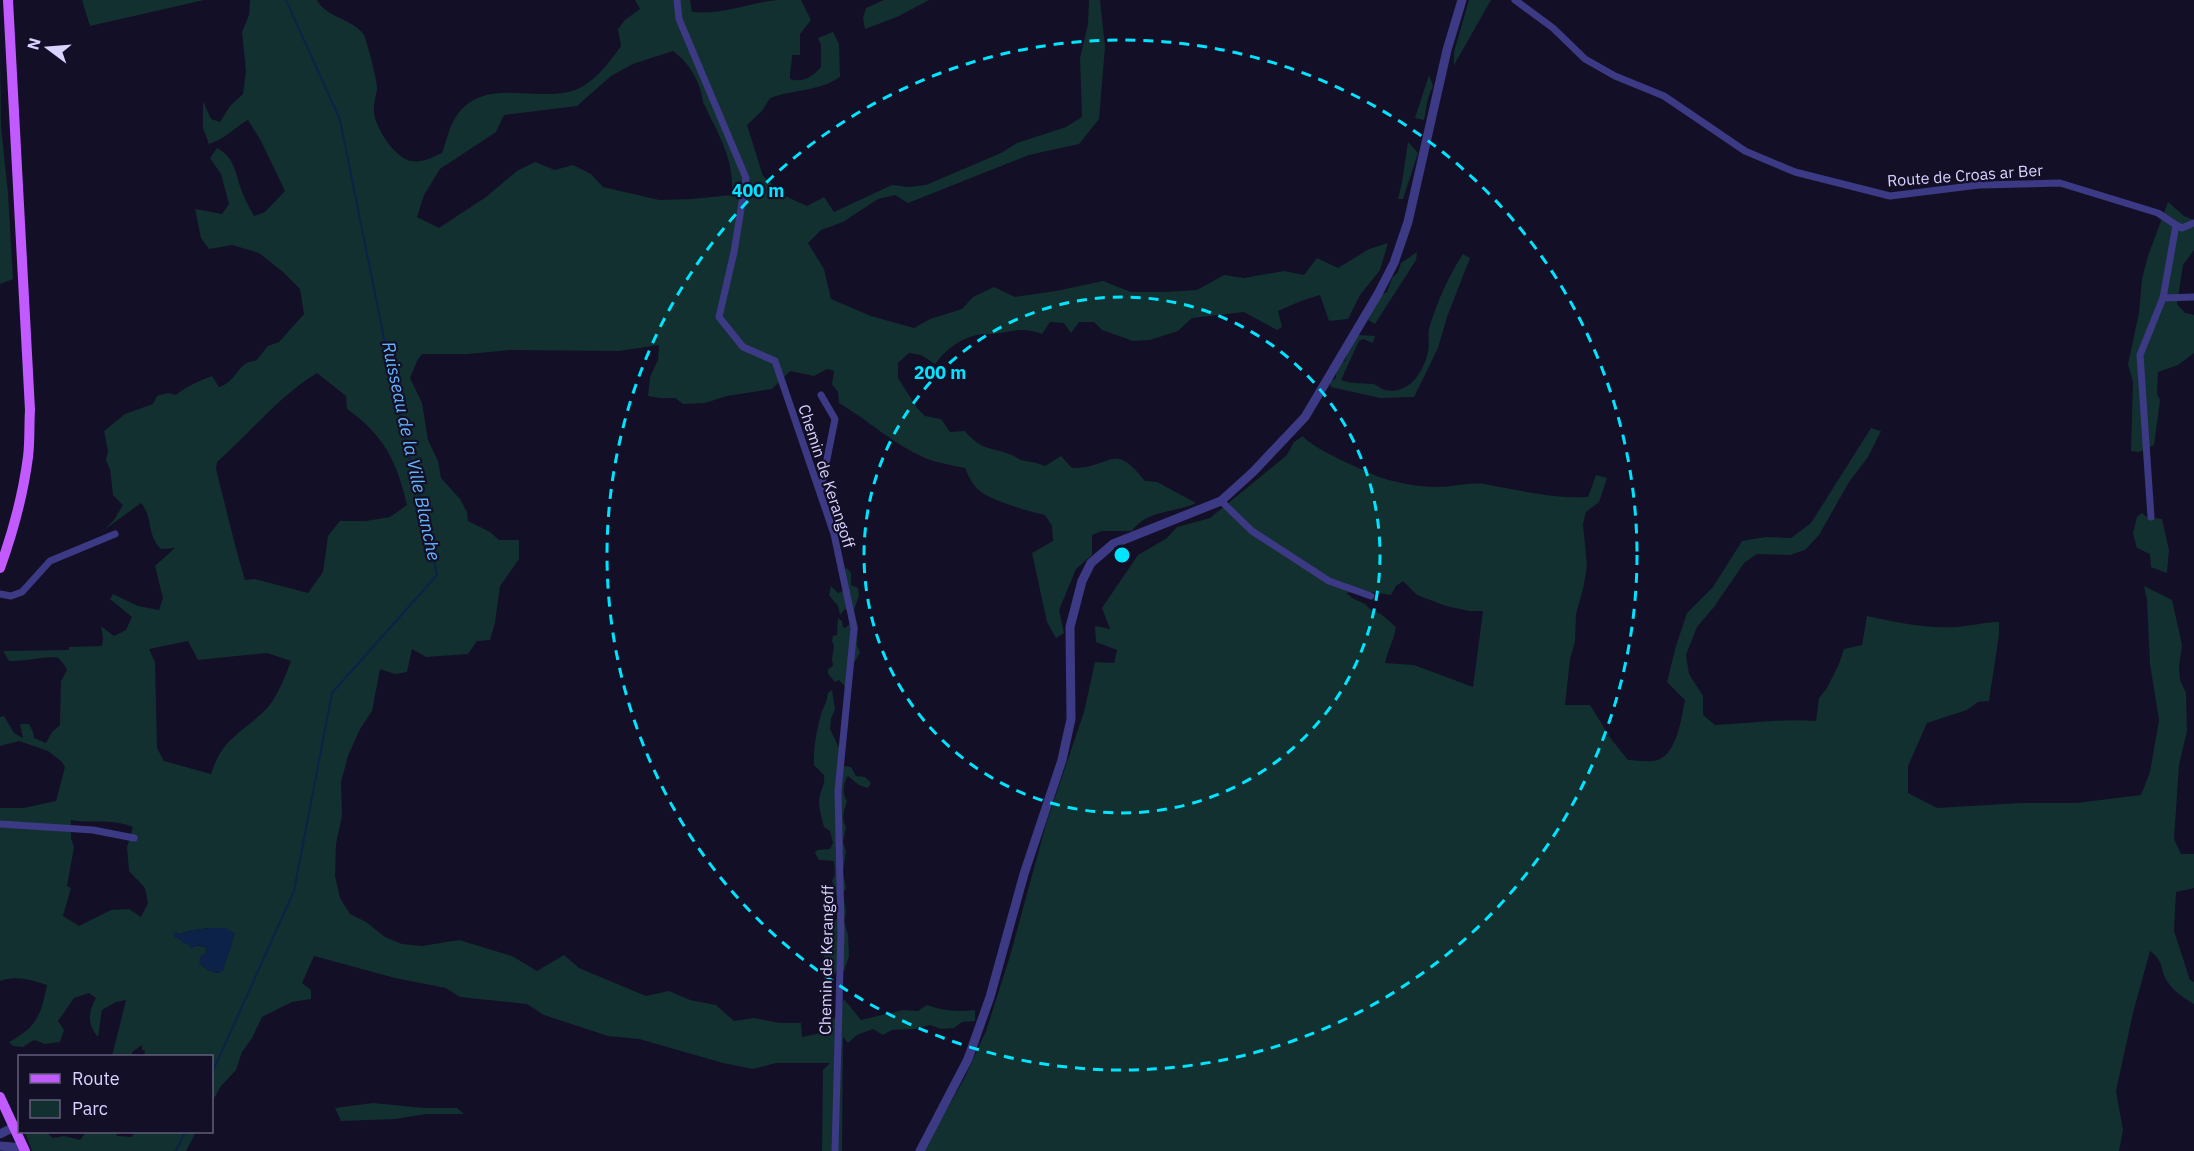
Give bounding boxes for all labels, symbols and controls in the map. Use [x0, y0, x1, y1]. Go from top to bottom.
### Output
north arrow [18, 18, 78, 78]
text: N [22, 36, 45, 52]
street label: Route de Croas ar Ber [1886, 160, 2044, 190]
text: 400 m [732, 179, 784, 202]
water label: Ruisseau de la Ville Blanche [377, 339, 446, 562]
text: 200 m [914, 361, 966, 384]
street label: Chemin de Kerangoff [794, 402, 860, 550]
centre of rings [1112, 545, 1132, 565]
street label: Chemin de Kerangoff [815, 885, 837, 1035]
legend [18, 1055, 213, 1133]
text: Route [72, 1067, 120, 1090]
text: Parc [72, 1097, 108, 1120]

